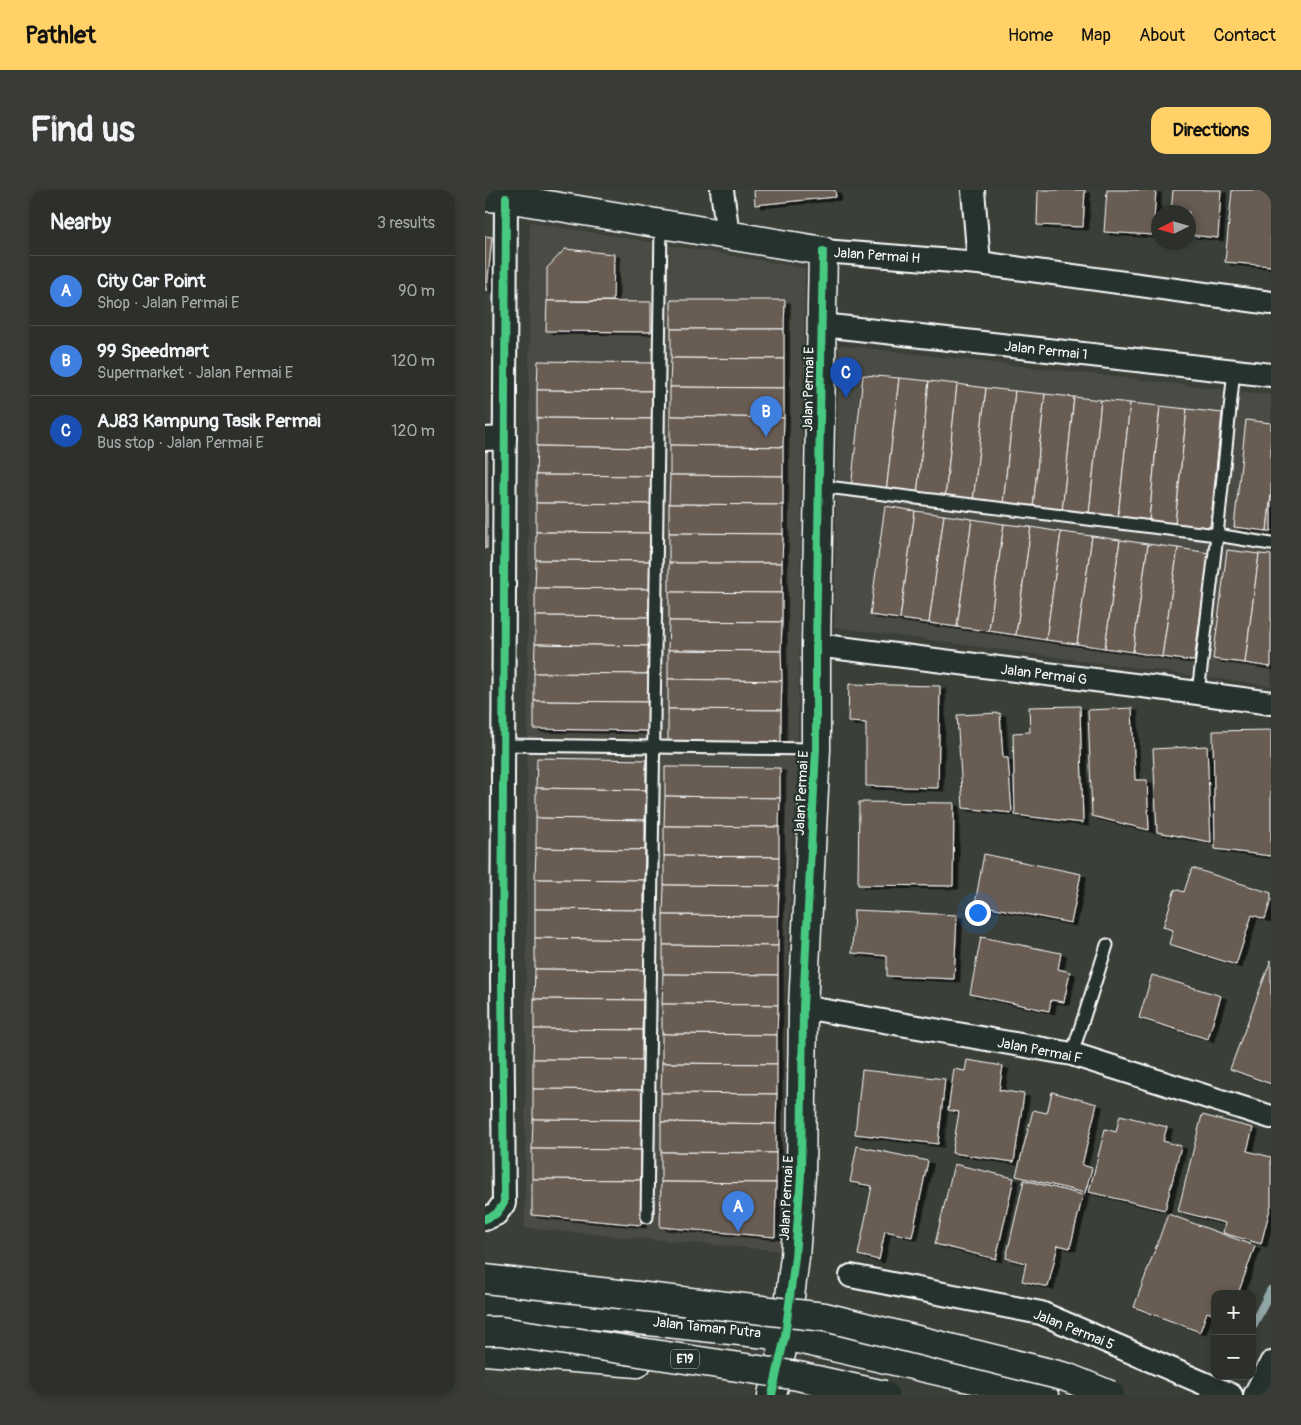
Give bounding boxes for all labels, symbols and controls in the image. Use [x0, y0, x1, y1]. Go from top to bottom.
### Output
text: Pathlet [25, 21, 96, 50]
text: Home [1008, 24, 1053, 47]
text: Map [1081, 24, 1111, 47]
text: About [1139, 24, 1185, 47]
text: Contact [1213, 24, 1276, 47]
button: Directions [1151, 107, 1271, 154]
text: Find us [30, 108, 135, 152]
north arrow [1151, 205, 1196, 250]
text: Nearby [50, 209, 111, 236]
text: 3 results [377, 213, 435, 233]
street label: Jalan Permai H [833, 244, 921, 267]
text: City Car Point [97, 269, 206, 293]
text: A [61, 281, 71, 301]
text: 90 m [398, 281, 435, 301]
text: Shop · Jalan Permai E [97, 293, 239, 313]
street label: Jalan Permai 1 [1004, 338, 1088, 363]
text: 99 Speedmart [97, 339, 209, 363]
street label: Jalan Permai E [799, 346, 818, 432]
text: B [61, 351, 71, 371]
text: 120 m [391, 351, 435, 371]
pin: C [830, 357, 862, 398]
text: Supermarket · Jalan Permai E [97, 363, 293, 383]
pin: B [750, 396, 782, 437]
text: AJ83 Kampung Tasik Permai [97, 409, 321, 433]
text: C [61, 421, 71, 441]
text: 120 m [391, 421, 435, 441]
text: Bus stop · Jalan Permai E [97, 433, 264, 453]
street label: Jalan Permai G [1000, 661, 1088, 688]
street label: Jalan Permai E [791, 750, 812, 836]
your location [965, 900, 991, 926]
street label: Jalan Permai F [996, 1034, 1084, 1067]
street label: Jalan Permai E [776, 1155, 797, 1241]
pin: A [722, 1191, 754, 1232]
map controls [1211, 1290, 1256, 1380]
button: + [1211, 1290, 1256, 1335]
street label: Jalan Permai 5 [1031, 1306, 1117, 1353]
street label: Jalan Taman Putra [652, 1313, 762, 1342]
button: − [1211, 1335, 1256, 1380]
road number: E19 [671, 1350, 699, 1368]

